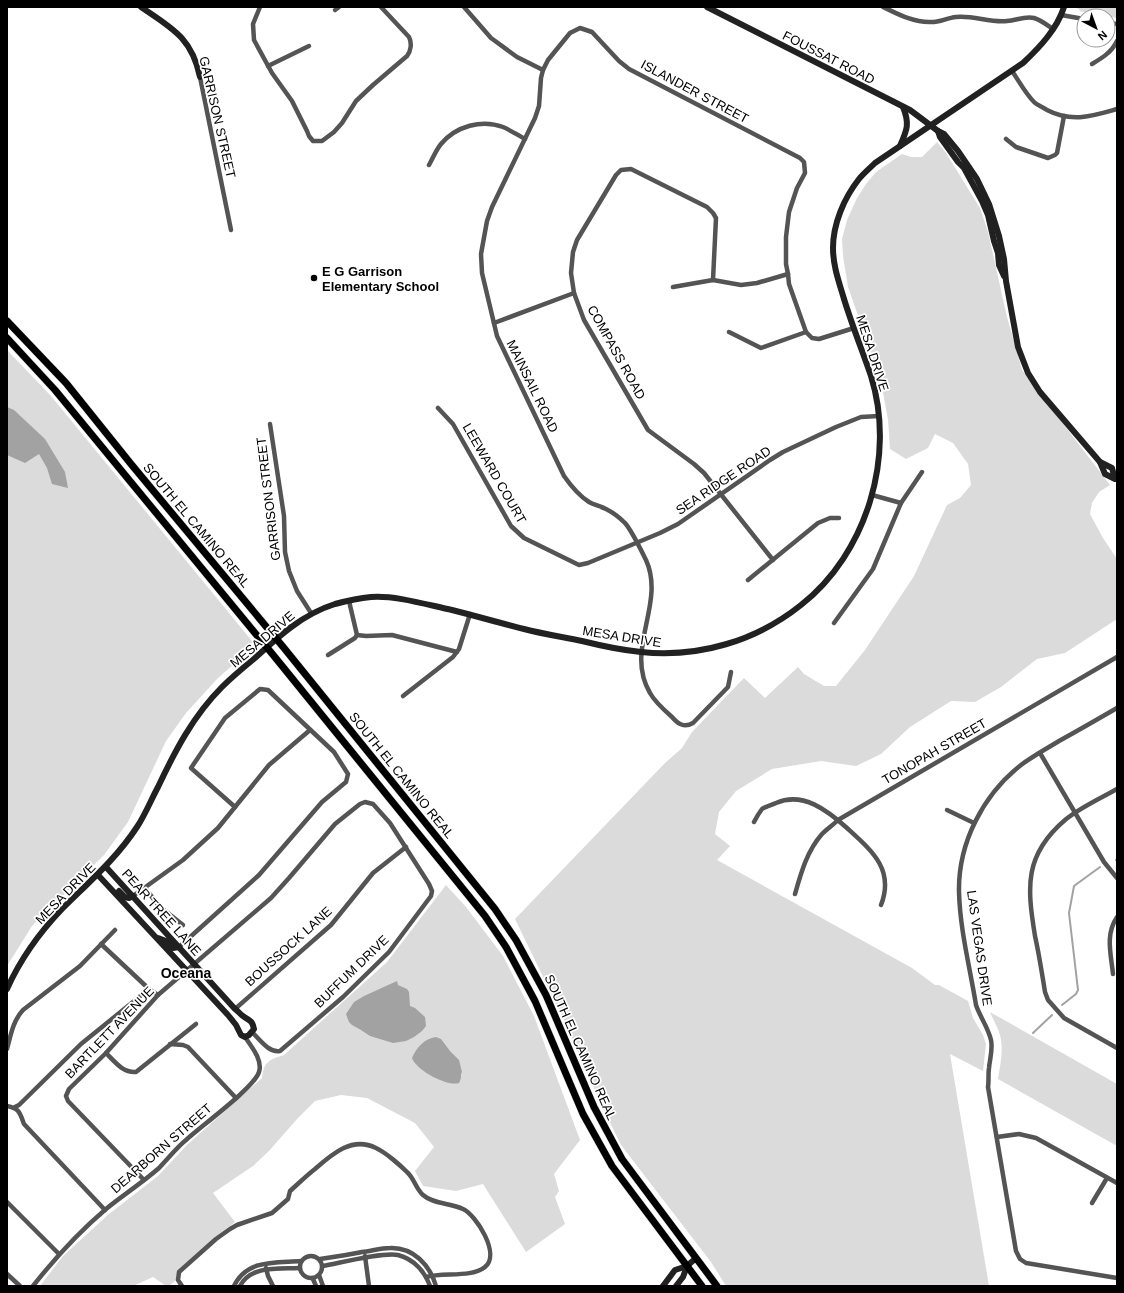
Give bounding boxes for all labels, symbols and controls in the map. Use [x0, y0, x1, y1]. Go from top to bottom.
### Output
north arrow [1076, 8, 1116, 48]
street label: FOUSSAT ROAD [780, 28, 877, 87]
text: N [1096, 28, 1109, 43]
street label: GARRISON STREET [196, 55, 239, 179]
street label: ISLANDER STREET [638, 57, 751, 126]
place label: E G Garrison Elementary School [322, 264, 439, 294]
marker: E G Garrison Elementary School [309, 273, 319, 283]
street label: COMPASS ROAD [584, 303, 649, 402]
street label: MESA DRIVE [853, 313, 892, 394]
street label: MAINSAIL ROAD [504, 337, 562, 435]
street label: LEEWARD COURT [460, 420, 529, 526]
street label: GARRISON STREET [253, 436, 284, 562]
street label: SEA RIDGE ROAD [673, 443, 774, 518]
street label: SOUTH EL CAMINO REAL [140, 460, 253, 591]
street label: MESA DRIVE [227, 608, 298, 671]
street label: MESA DRIVE [582, 623, 663, 650]
street label: SOUTH EL CAMINO REAL [346, 709, 457, 841]
street label: TONOPAH STREET [879, 715, 989, 787]
street label: MESA DRIVE [32, 859, 99, 927]
street label: PEAR TREE LANE [119, 866, 205, 959]
street label: LAS VEGAS DRIVE [964, 889, 995, 1007]
street label: BOUSSOCK LANE [242, 903, 335, 989]
street label: BUFFUM DRIVE [311, 932, 392, 1011]
district label: Oceana [161, 965, 212, 981]
street label: SOUTH EL CAMINO REAL [542, 972, 619, 1122]
street label: BARTLETT AVENUE [62, 983, 157, 1081]
street label: DEARBORN STREET [108, 1101, 215, 1196]

